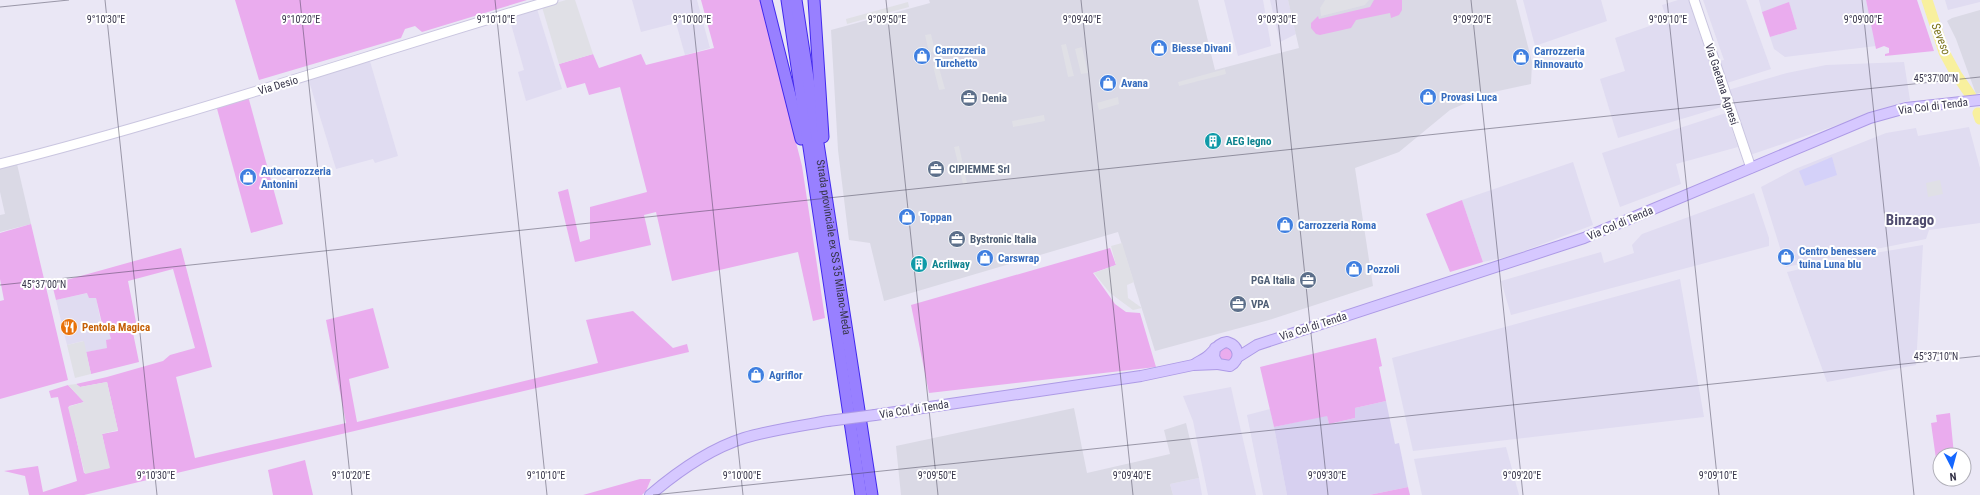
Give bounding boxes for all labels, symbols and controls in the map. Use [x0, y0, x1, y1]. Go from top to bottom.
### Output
text: 9°10'30"E [87, 14, 125, 25]
text: 9°10'20"E [282, 14, 320, 25]
text: 9°10'10"E [477, 14, 515, 25]
text: 9°10'00"E [673, 14, 711, 25]
text: 9°09'50"E [868, 14, 906, 25]
text: 9°09'40"E [1063, 14, 1101, 25]
text: 9°09'30"E [1258, 14, 1296, 25]
text: 9°09'20"E [1453, 14, 1491, 25]
text: 9°09'10"E [1649, 14, 1687, 25]
text: 9°09'00"E [1844, 14, 1882, 25]
water label: Seveso [1929, 21, 1953, 57]
shop icon: Biesse Divani [1149, 38, 1169, 58]
place label: Biesse Divani [1172, 42, 1231, 55]
street label: Via Gaetana Agnesi [1702, 42, 1741, 127]
place label: Carrozzeria Turchetto [935, 44, 986, 70]
place label: Carrozzeria Rinnovauto [1534, 45, 1585, 71]
shop icon: Carrozzeria Turchetto [912, 46, 932, 66]
shop icon: Carrozzeria Rinnovauto [1511, 47, 1531, 67]
street label: Via Desio [257, 73, 300, 98]
shop icon: Avana [1098, 73, 1118, 93]
text: 45°37'00"N [1914, 73, 1958, 84]
place label: Avana [1121, 77, 1148, 90]
shop icon: Provasi Luca [1418, 87, 1438, 107]
office icon: Denia [959, 88, 979, 108]
place label: Provasi Luca [1441, 91, 1497, 104]
place label: Denia [982, 92, 1007, 105]
street label: Via Col di Tenda [1898, 96, 1969, 117]
building icon: AEG legno [1203, 131, 1223, 151]
place label: AEG legno [1226, 135, 1272, 148]
street label: Strada provinciale ex SS 35 Milano-Meda [814, 159, 853, 336]
office icon: CIPIEMME Srl [926, 159, 946, 179]
place label: CIPIEMME Srl [949, 163, 1010, 176]
place label: Autocarrozzeria Antonini [261, 165, 331, 191]
shop icon: Autocarrozzeria Antonini [238, 167, 258, 187]
street label: Via Col di Tenda [1585, 204, 1655, 243]
shop icon: Toppan [897, 207, 917, 227]
place label: Toppan [920, 211, 952, 224]
district label: Binzago [1886, 211, 1934, 229]
shop icon: Carrozzeria Roma [1275, 215, 1295, 235]
place label: Carrozzeria Roma [1298, 219, 1376, 232]
office icon: Bystronic Italia [947, 229, 967, 249]
place label: Bystronic Italia [970, 233, 1036, 246]
place label: Centro benessere tuina Luna blu [1799, 245, 1876, 271]
shop icon: Centro benessere tuina Luna blu [1776, 247, 1796, 267]
shop icon: Carswrap [975, 248, 995, 268]
place label: Carswrap [998, 252, 1040, 265]
building icon: Acrilway [909, 254, 929, 274]
place label: Acrilway [932, 258, 970, 271]
shop icon: Pozzoli [1344, 259, 1364, 279]
place label: Pozzoli [1367, 263, 1400, 276]
office icon: PGA Italia [1298, 270, 1318, 290]
place label: PGA Italia [1251, 274, 1295, 287]
text: 45°37'00"N [22, 279, 66, 290]
office icon: VPA [1228, 294, 1248, 314]
place label: VPA [1251, 298, 1270, 311]
street label: Via Col di Tenda [1278, 309, 1348, 343]
restaurant icon: Pentola Magica [59, 317, 79, 337]
place label: Pentola Magica [82, 321, 150, 334]
text: 45°37'10"N [1914, 351, 1958, 362]
shop icon: Agriflor [746, 365, 766, 385]
place label: Agriflor [769, 369, 803, 382]
street label: Via Col di Tenda [878, 398, 950, 421]
north arrow [1932, 447, 1972, 487]
text: 9°10'30"E [137, 470, 175, 481]
text: 9°10'20"E [332, 470, 370, 481]
text: 9°10'10"E [527, 470, 565, 481]
text: 9°10'00"E [723, 470, 761, 481]
text: 9°09'50"E [918, 470, 956, 481]
text: 9°09'40"E [1113, 470, 1151, 481]
text: 9°09'30"E [1308, 470, 1346, 481]
text: 9°09'20"E [1503, 470, 1541, 481]
text: 9°09'10"E [1699, 470, 1737, 481]
text: N [1949, 470, 1957, 483]

